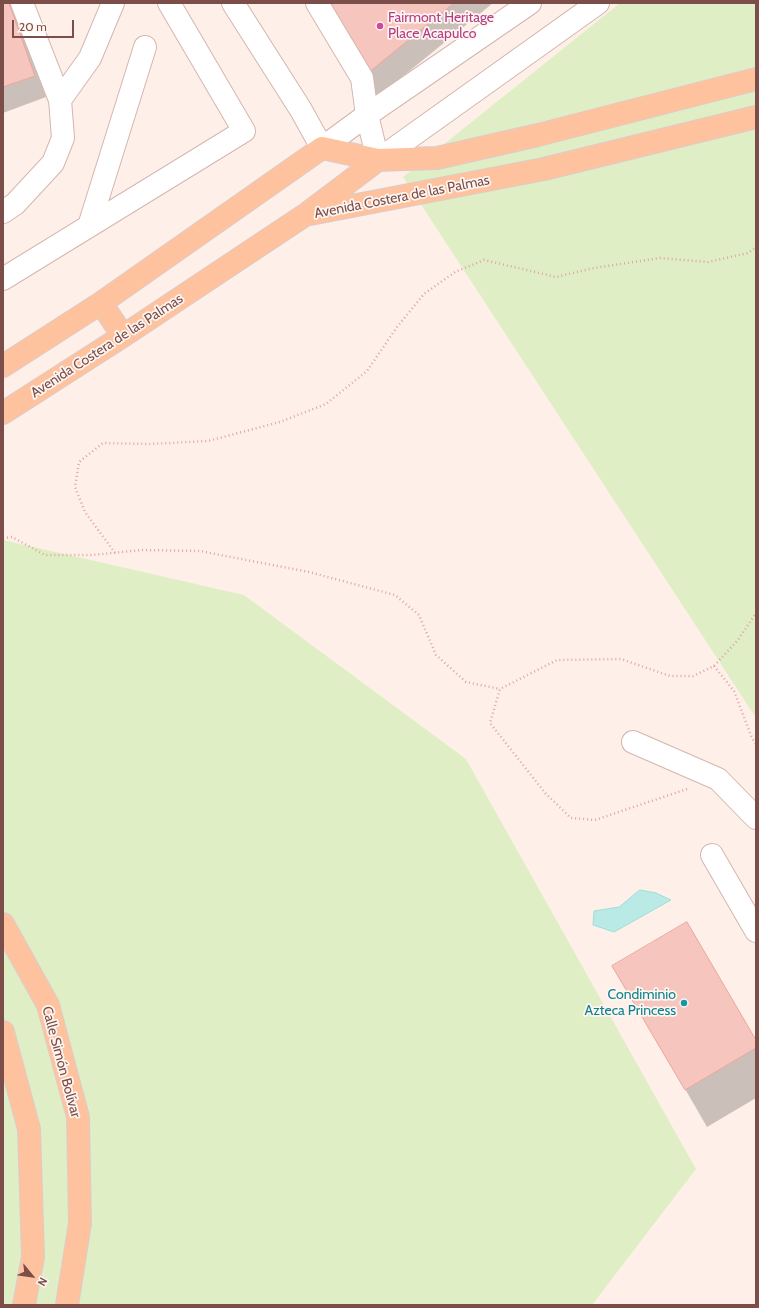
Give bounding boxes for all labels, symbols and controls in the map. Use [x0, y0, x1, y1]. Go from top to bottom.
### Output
place label: Fairmont Heritage Place Acapulco [388, 10, 494, 42]
scale bar [14, 12, 76, 38]
text: 20 m [19, 19, 47, 34]
marker: Fairmont Heritage Place Acapulco [375, 21, 385, 31]
street label: Avenida Costera de las Palmas [313, 172, 491, 222]
street label: Avenida Costera de las Palmas [28, 290, 186, 402]
place label: Condiminio Azteca Princess [585, 987, 676, 1020]
marker: Condiminio Azteca Princess [679, 998, 689, 1008]
street label: Calle Simón Bolívar [38, 1005, 84, 1119]
north arrow [12, 1256, 52, 1296]
text: N [34, 1275, 51, 1289]

